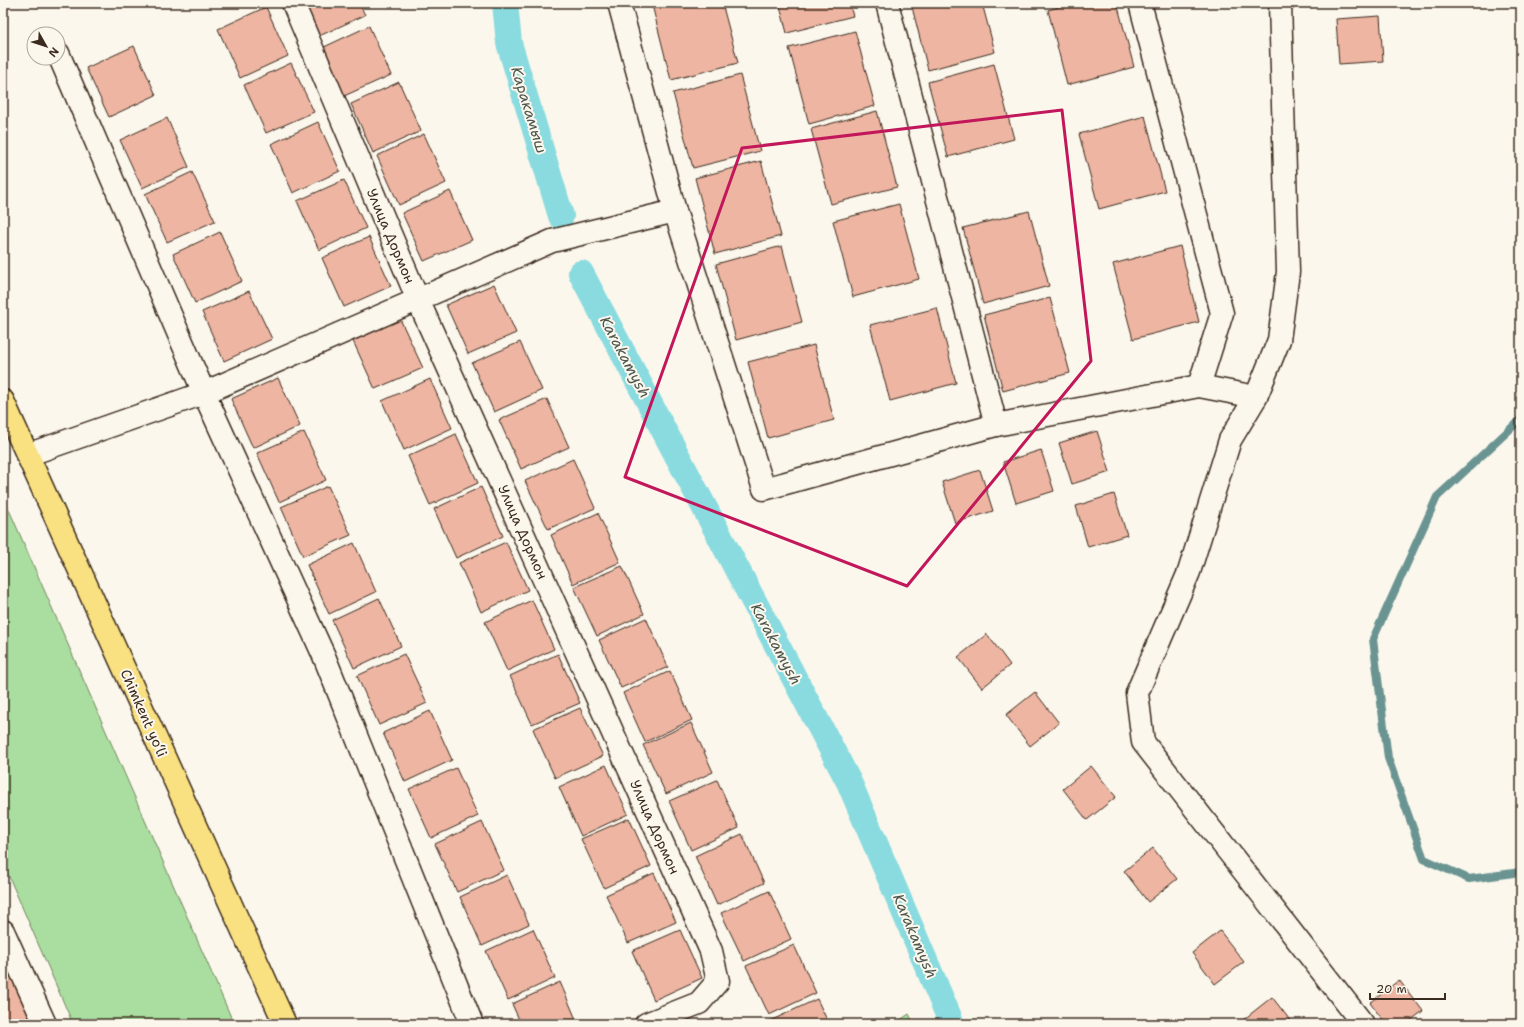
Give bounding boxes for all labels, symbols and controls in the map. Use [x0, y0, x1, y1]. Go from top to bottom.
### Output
north arrow [26, 26, 66, 66]
text: N [45, 44, 62, 60]
water label: Каракамыш [506, 64, 552, 156]
street label: Улица Дормон [363, 186, 419, 286]
water label: Karakamysh [595, 313, 655, 401]
street label: Улица Дормон [494, 482, 552, 582]
water label: Karakamysh [746, 600, 806, 688]
street label: Chimkent yo‘li [117, 666, 171, 760]
street label: Улица Дормон [626, 777, 684, 877]
water label: Karakamysh [888, 891, 942, 981]
scale bar [1370, 975, 1445, 1001]
text: 20 m [1376, 981, 1407, 997]

